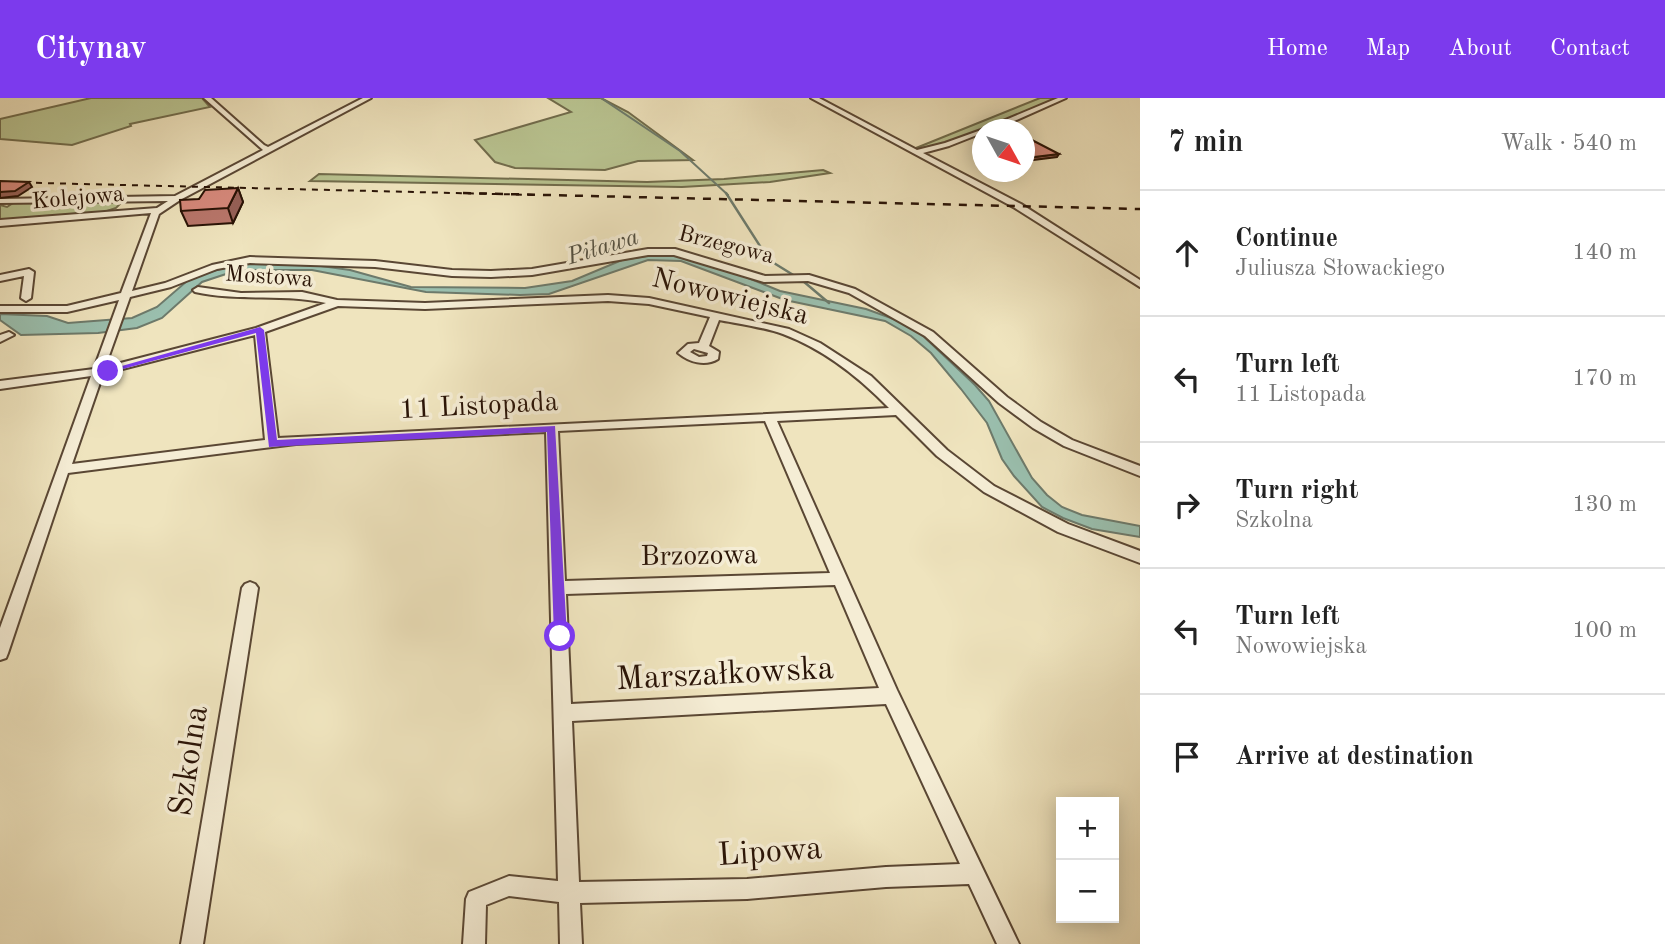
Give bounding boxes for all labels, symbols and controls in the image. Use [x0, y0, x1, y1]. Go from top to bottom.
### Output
text: Citynav [35, 33, 147, 66]
text: Home [1267, 37, 1328, 61]
text: Map [1366, 37, 1410, 61]
text: About [1448, 37, 1512, 61]
text: Contact [1550, 37, 1630, 61]
north arrow [972, 119, 1035, 182]
text: 7 min [1168, 128, 1243, 158]
text: Walk · 540 m [1501, 132, 1637, 155]
street label: Kolejowa [31, 183, 125, 213]
street label: Brzegowa [676, 222, 776, 268]
water label: Piława [563, 226, 642, 271]
text: Continue [1235, 226, 1338, 252]
icon: ahead [1168, 234, 1206, 272]
text: 140 m [1572, 241, 1637, 264]
text: Juliusza Słowackiego [1235, 257, 1445, 280]
street label: Mostowa [224, 262, 314, 292]
street label: Nowowiejska [649, 265, 811, 331]
text: Turn left [1235, 352, 1340, 378]
route end [92, 355, 123, 386]
icon: left [1168, 360, 1206, 398]
text: 170 m [1572, 367, 1637, 390]
text: 11 Listopada [1235, 383, 1366, 406]
street label: 11 Listopada [399, 389, 559, 425]
text: Turn right [1235, 478, 1358, 504]
icon: right [1168, 486, 1206, 524]
text: 130 m [1572, 493, 1637, 516]
text: Szkolna [1235, 509, 1313, 532]
street label: Brzozowa [640, 542, 758, 572]
text: Turn left [1235, 604, 1340, 630]
icon: left [1168, 612, 1206, 650]
text: 100 m [1572, 619, 1637, 642]
route start [544, 620, 575, 651]
text: Nowowiejska [1235, 635, 1367, 658]
street label: Marszałkowska [615, 653, 835, 697]
street label: Szkolna [165, 703, 215, 819]
icon: arrive [1168, 738, 1206, 776]
text: Arrive at destination [1235, 744, 1474, 770]
map controls [1056, 797, 1119, 923]
button: + [1056, 797, 1119, 860]
street label: Lipowa [717, 833, 823, 873]
button: − [1056, 860, 1119, 923]

